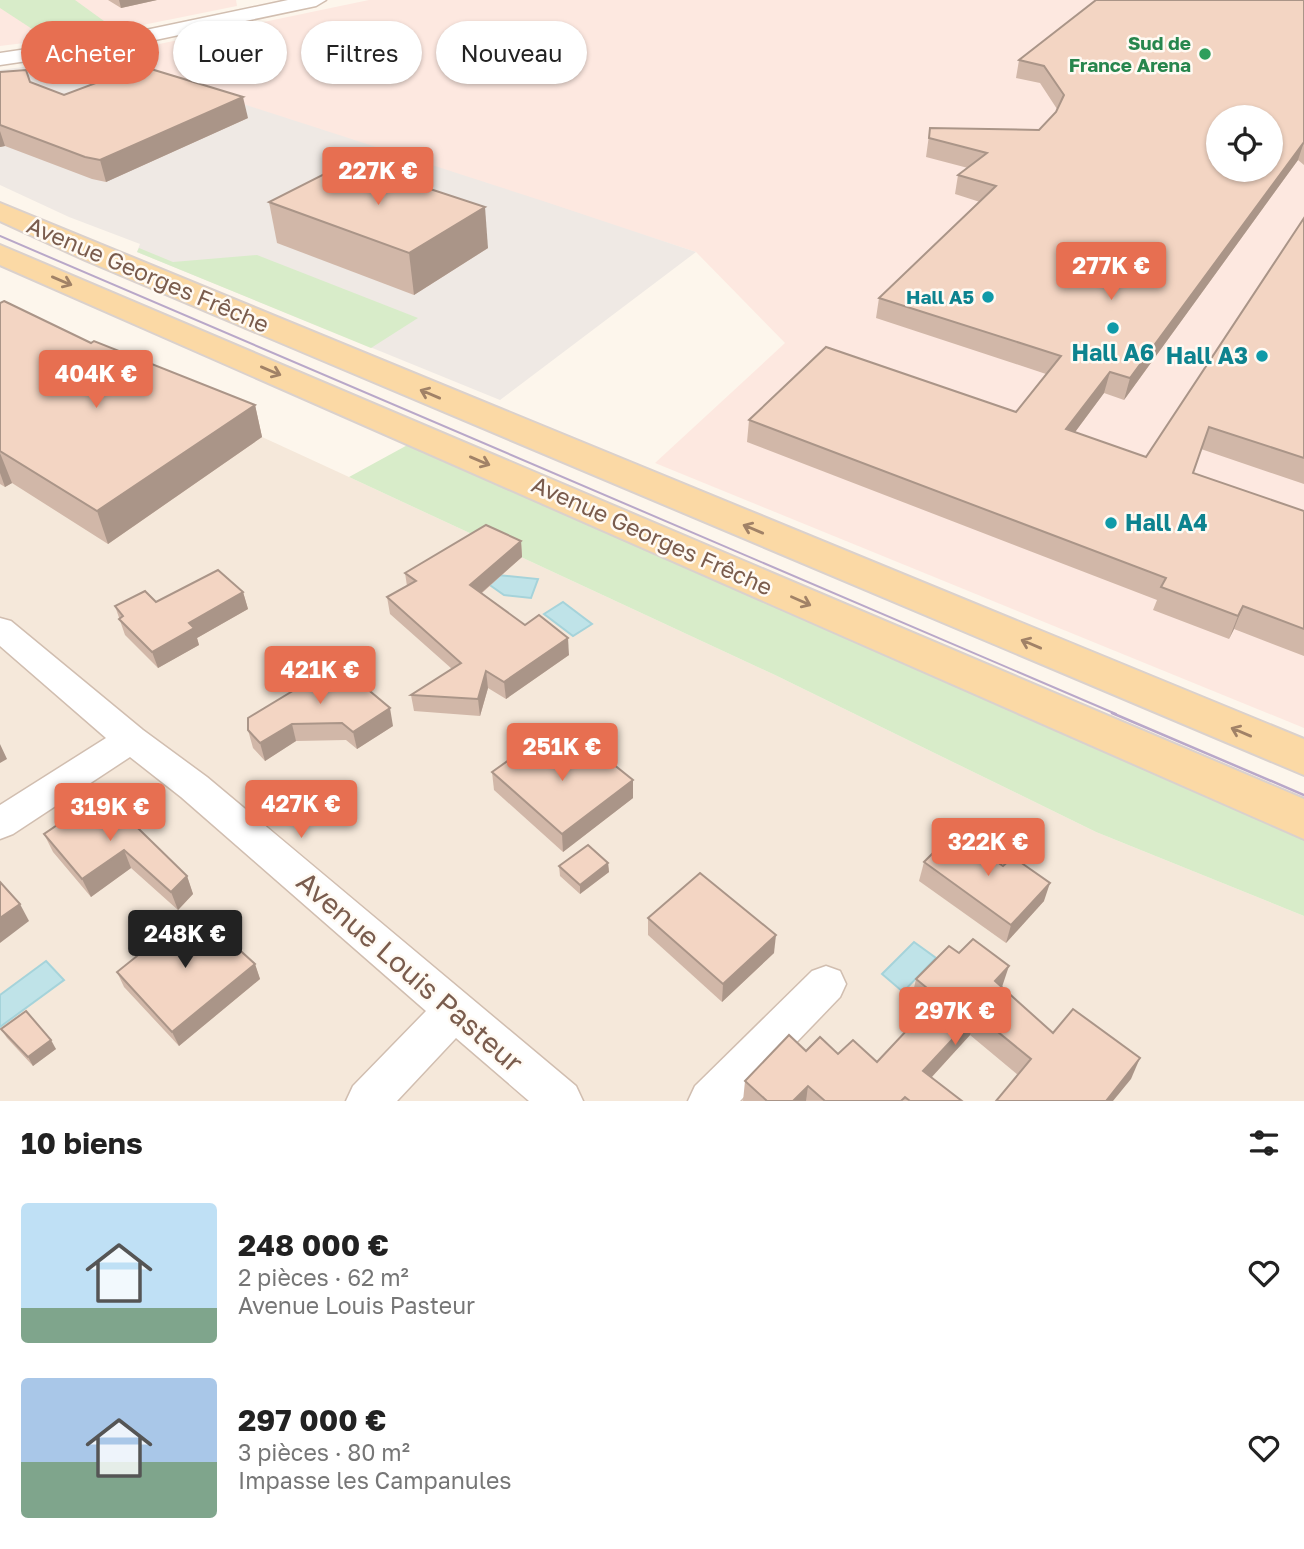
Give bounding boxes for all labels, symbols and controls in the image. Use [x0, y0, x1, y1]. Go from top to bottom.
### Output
chip: Acheter [21, 21, 159, 84]
chip: Louer [173, 21, 287, 84]
chip: Filtres [301, 21, 422, 84]
chip: Nouveau [436, 21, 587, 84]
place label: Sud de France Arena [1069, 31, 1191, 76]
marker: Sud de France Arena [1197, 46, 1213, 62]
map controls [1206, 105, 1283, 182]
button: locate [1206, 105, 1283, 182]
pin: 227K € [321, 148, 435, 207]
text: 227K € [338, 156, 418, 184]
street label: Avenue Georges Frêche [23, 210, 274, 338]
pin: 277K € [1054, 243, 1168, 302]
text: 277K € [1072, 251, 1150, 279]
one-way arrow [51, 275, 73, 288]
place label: Hall A5 [906, 285, 974, 308]
marker: Hall A5 [980, 289, 996, 305]
marker: Hall A6 [1105, 320, 1121, 336]
place label: Hall A6 [1072, 338, 1154, 366]
place label: Hall A3 [1166, 341, 1248, 369]
marker: Hall A3 [1254, 348, 1270, 364]
pin: 404K € [39, 350, 153, 410]
text: 404K € [55, 359, 137, 387]
one-way arrow [260, 365, 282, 378]
one-way arrow [420, 386, 442, 399]
one-way arrow [469, 455, 491, 468]
street label: Avenue Georges Frêche [528, 469, 777, 601]
place label: Hall A4 [1125, 508, 1208, 536]
marker: Hall A4 [1103, 515, 1119, 531]
one-way arrow [743, 521, 765, 534]
one-way arrow [790, 595, 812, 608]
one-way arrow [1021, 637, 1042, 650]
pin: 421K € [263, 646, 377, 706]
text: 421K € [281, 655, 359, 683]
pin: 251K € [505, 724, 619, 783]
one-way arrow [1231, 725, 1252, 738]
text: 251K € [523, 732, 601, 760]
pin: 427K € [244, 780, 358, 840]
pin: 319K € [53, 784, 167, 843]
text: 427K € [261, 789, 341, 817]
text: 319K € [70, 792, 150, 820]
pin: 322K € [931, 818, 1045, 878]
text: 322K € [948, 827, 1028, 855]
street label: Avenue Louis Pasteur [291, 864, 530, 1079]
pin: 248K € [128, 911, 242, 970]
text: 248K € [144, 919, 226, 947]
pin: 297K € [898, 988, 1012, 1047]
text: 297K € [915, 996, 995, 1024]
icon: filters [1245, 1124, 1283, 1162]
text: 10 biens [21, 1125, 143, 1161]
text: 248 000 € [238, 1227, 389, 1263]
icon: home [77, 1231, 161, 1315]
icon: heart [1245, 1254, 1283, 1292]
text: 2 pièces · 62 m² [238, 1263, 409, 1291]
text: Avenue Louis Pasteur [238, 1291, 475, 1319]
text: 297 000 € [238, 1402, 386, 1438]
icon: home [77, 1406, 161, 1490]
icon: heart [1245, 1429, 1283, 1467]
text: 3 pièces · 80 m² [238, 1438, 410, 1466]
text: Impasse les Campanules [238, 1466, 511, 1494]

